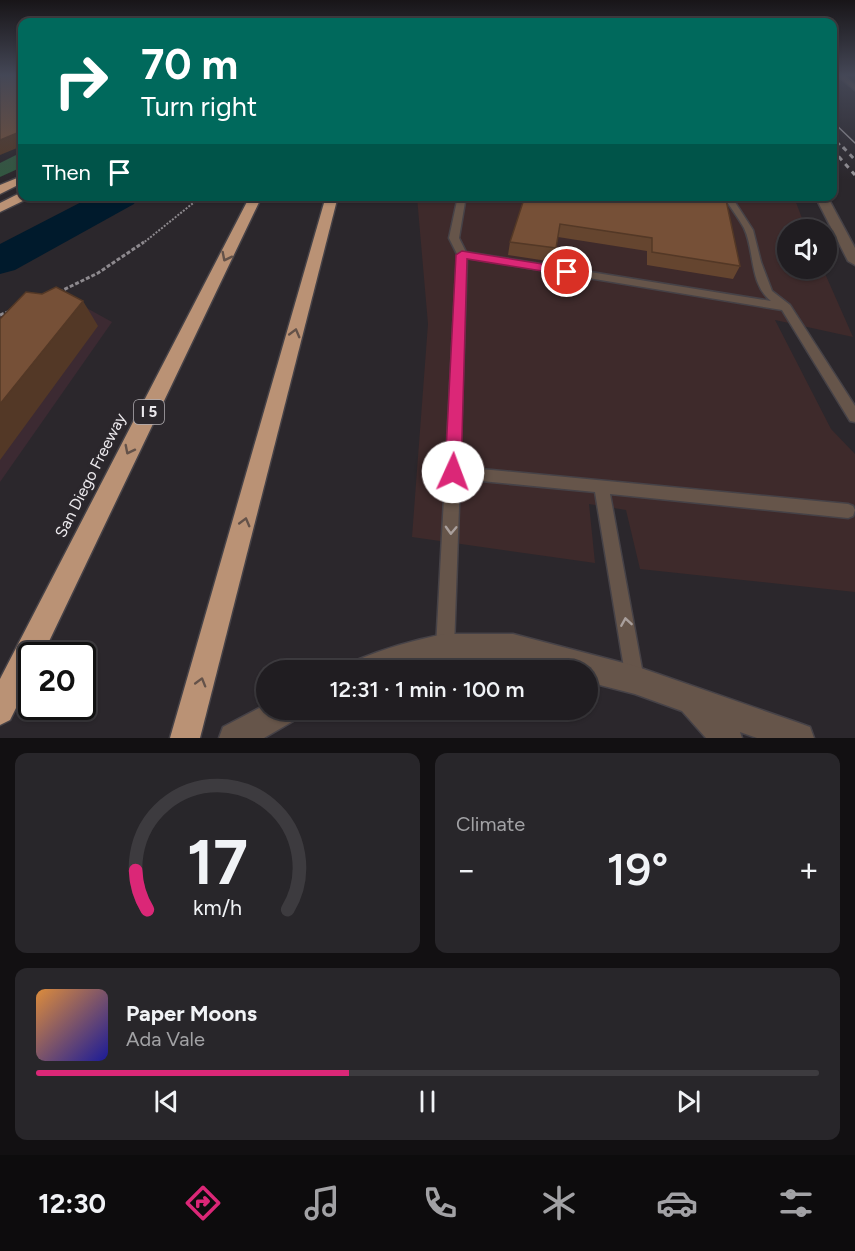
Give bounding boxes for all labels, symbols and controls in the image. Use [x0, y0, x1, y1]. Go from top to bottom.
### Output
text: 70 m [141, 39, 238, 90]
icon: right [42, 42, 120, 120]
text: Turn right [141, 90, 257, 123]
icon: arrive [103, 156, 136, 189]
text: Then [42, 159, 91, 186]
map controls [777, 219, 837, 279]
button: sound [777, 219, 837, 279]
pin [541, 246, 592, 297]
one-way arrow [222, 251, 233, 262]
icon: arrive [550, 255, 583, 288]
one-way arrow [288, 329, 301, 339]
road number: I 5 [134, 400, 164, 424]
street label: San Diego Freeway [51, 409, 130, 541]
position arrow [421, 440, 485, 504]
one-way arrow [125, 444, 137, 455]
one-way arrow [238, 517, 251, 527]
one-way arrow [444, 526, 457, 535]
one-way arrow [620, 617, 632, 627]
speed limit sign: 20 [18, 642, 96, 720]
text: 12:31 · 1 min · 100 m [329, 676, 525, 703]
one-way arrow [194, 677, 206, 688]
text: Climate [456, 812, 525, 836]
text: 17 [187, 825, 248, 900]
text: 19° [607, 842, 668, 896]
text: − [456, 850, 477, 889]
text: + [798, 850, 819, 889]
text: km/h [193, 895, 242, 920]
text: Paper Moons [126, 1000, 257, 1027]
text: Ada Vale [126, 1027, 205, 1051]
icon: previous [150, 1085, 183, 1118]
icon: pause [411, 1085, 444, 1118]
icon: next [672, 1085, 705, 1118]
icon: directions [182, 1182, 224, 1224]
icon: music [301, 1182, 343, 1224]
icon: phone [419, 1182, 461, 1224]
icon: climate [538, 1182, 580, 1224]
icon: car [656, 1182, 698, 1224]
icon: filters [775, 1182, 817, 1224]
text: 12:30 [38, 1187, 106, 1220]

